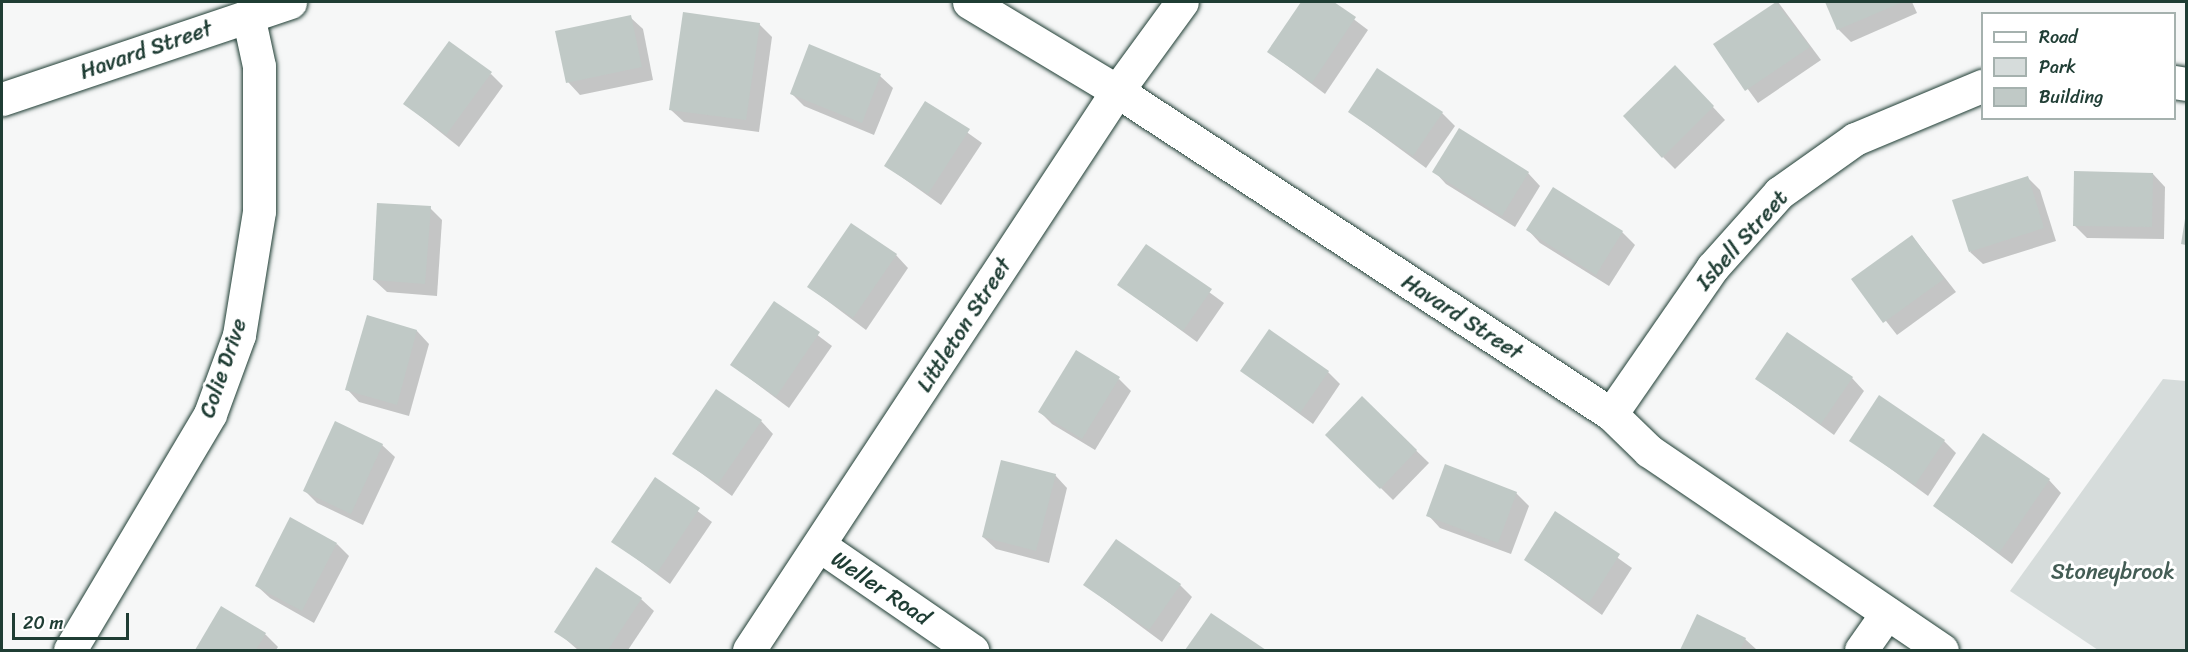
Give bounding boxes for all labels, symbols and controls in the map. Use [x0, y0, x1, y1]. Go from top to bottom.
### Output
legend [1981, 12, 2176, 120]
street label: Havard Street [76, 15, 216, 85]
text: Road [2039, 21, 2078, 53]
text: Park [2039, 51, 2076, 83]
text: Building [2039, 81, 2103, 113]
street label: Isbell Street [1691, 185, 1793, 295]
street label: Littleton Street [911, 253, 1017, 397]
street label: Havard Street [1397, 268, 1527, 366]
street label: Colie Drive [194, 315, 252, 421]
street label: Weller Road [826, 545, 936, 631]
park label: Stoneybrook [2051, 559, 2175, 585]
scale bar [15, 601, 132, 639]
text: 20 m [23, 607, 63, 639]

